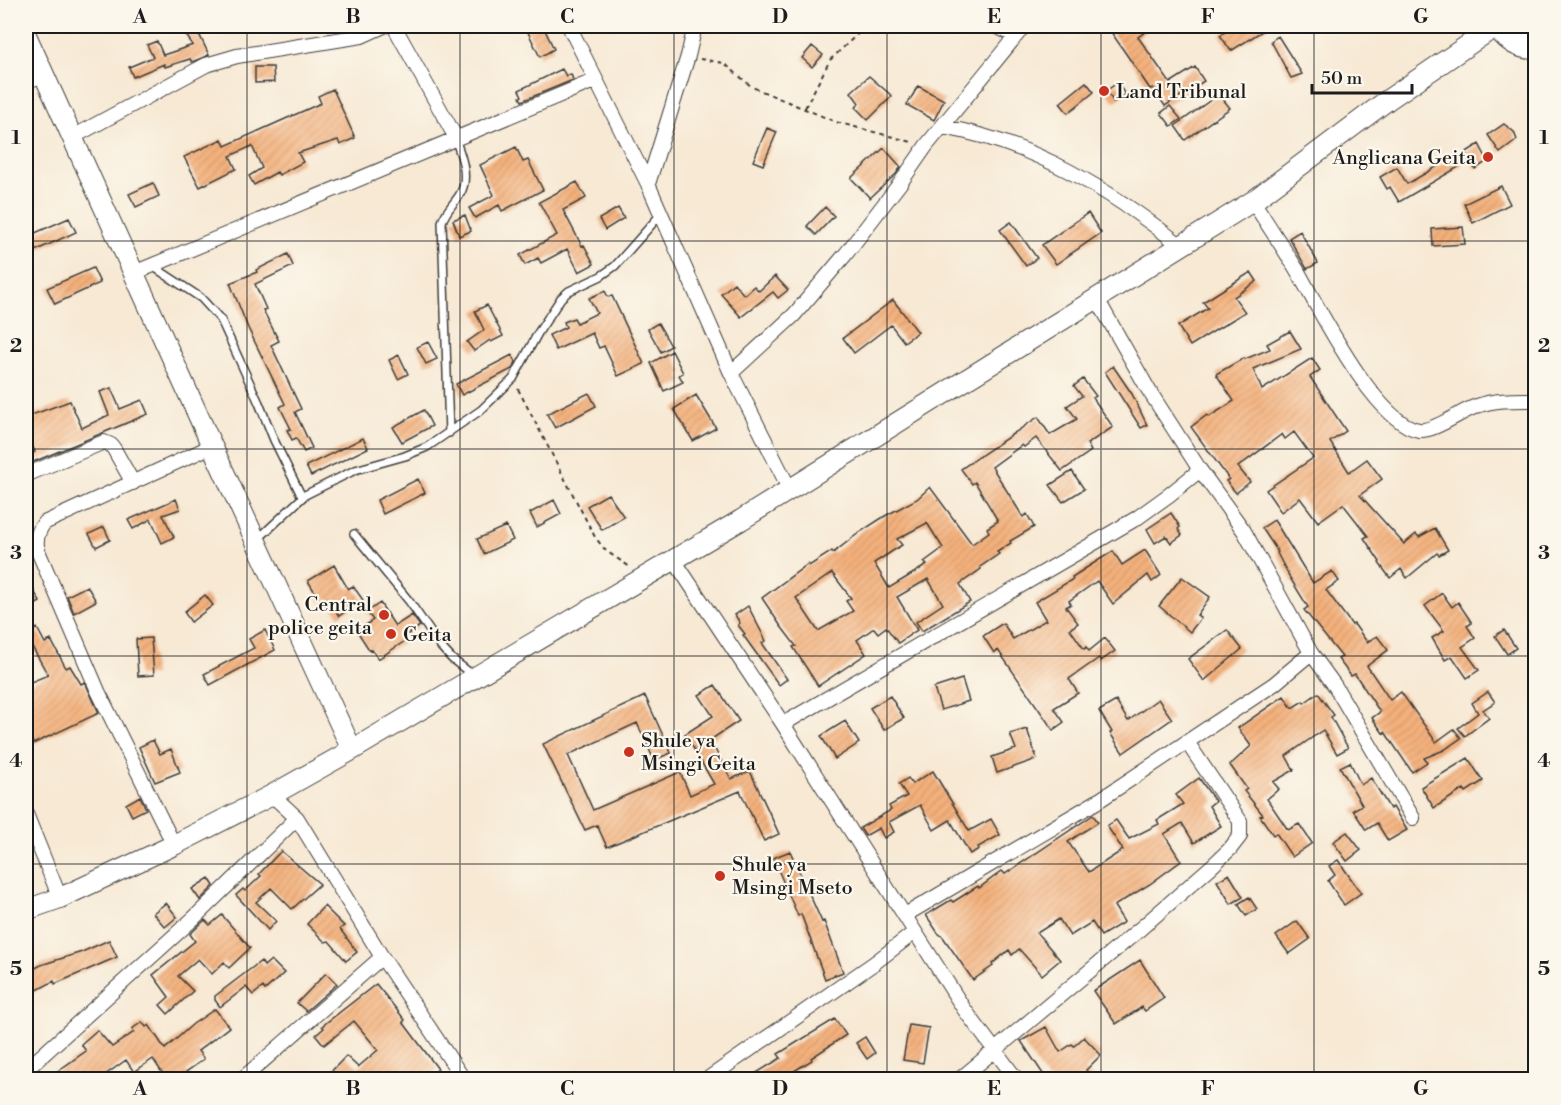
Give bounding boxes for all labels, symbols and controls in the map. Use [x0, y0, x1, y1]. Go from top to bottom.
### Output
text: A [132, 5, 148, 30]
text: B [345, 5, 361, 30]
text: C [560, 5, 574, 30]
text: D [772, 5, 788, 30]
text: E [987, 5, 1001, 30]
text: F [1201, 5, 1215, 30]
text: G [1413, 5, 1429, 30]
scale bar [1312, 57, 1412, 95]
text: 50 m [1321, 67, 1363, 90]
place label: Land Tribunal [1116, 80, 1246, 105]
marker: Land Tribunal [1097, 84, 1111, 98]
text: 1 [11, 126, 21, 151]
text: 1 [1539, 126, 1549, 151]
place label: Anglicana Geita [1331, 146, 1477, 171]
marker: Anglicana Geita [1481, 150, 1495, 164]
text: 2 [10, 334, 22, 359]
text: 2 [1538, 334, 1550, 359]
text: 3 [10, 541, 22, 566]
text: 3 [1538, 541, 1550, 566]
place label: Central police geita [268, 593, 373, 641]
marker: Central police geita [377, 608, 391, 622]
place label: Geita [403, 623, 453, 648]
marker: Geita [384, 627, 398, 641]
place label: Shule ya Msingi Geita [641, 729, 757, 777]
marker: Shule ya Msingi Geita [622, 745, 636, 759]
text: 4 [9, 749, 23, 774]
text: 4 [1537, 749, 1551, 774]
place label: Shule ya Msingi Mseto [732, 853, 853, 901]
marker: Shule ya Msingi Mseto [713, 869, 727, 883]
text: 5 [10, 957, 22, 982]
text: 5 [1538, 957, 1550, 982]
text: A [132, 1077, 148, 1102]
text: B [345, 1077, 361, 1102]
text: C [560, 1077, 574, 1102]
text: D [772, 1077, 788, 1102]
text: E [987, 1077, 1001, 1102]
text: F [1201, 1077, 1215, 1102]
text: G [1413, 1077, 1429, 1102]

